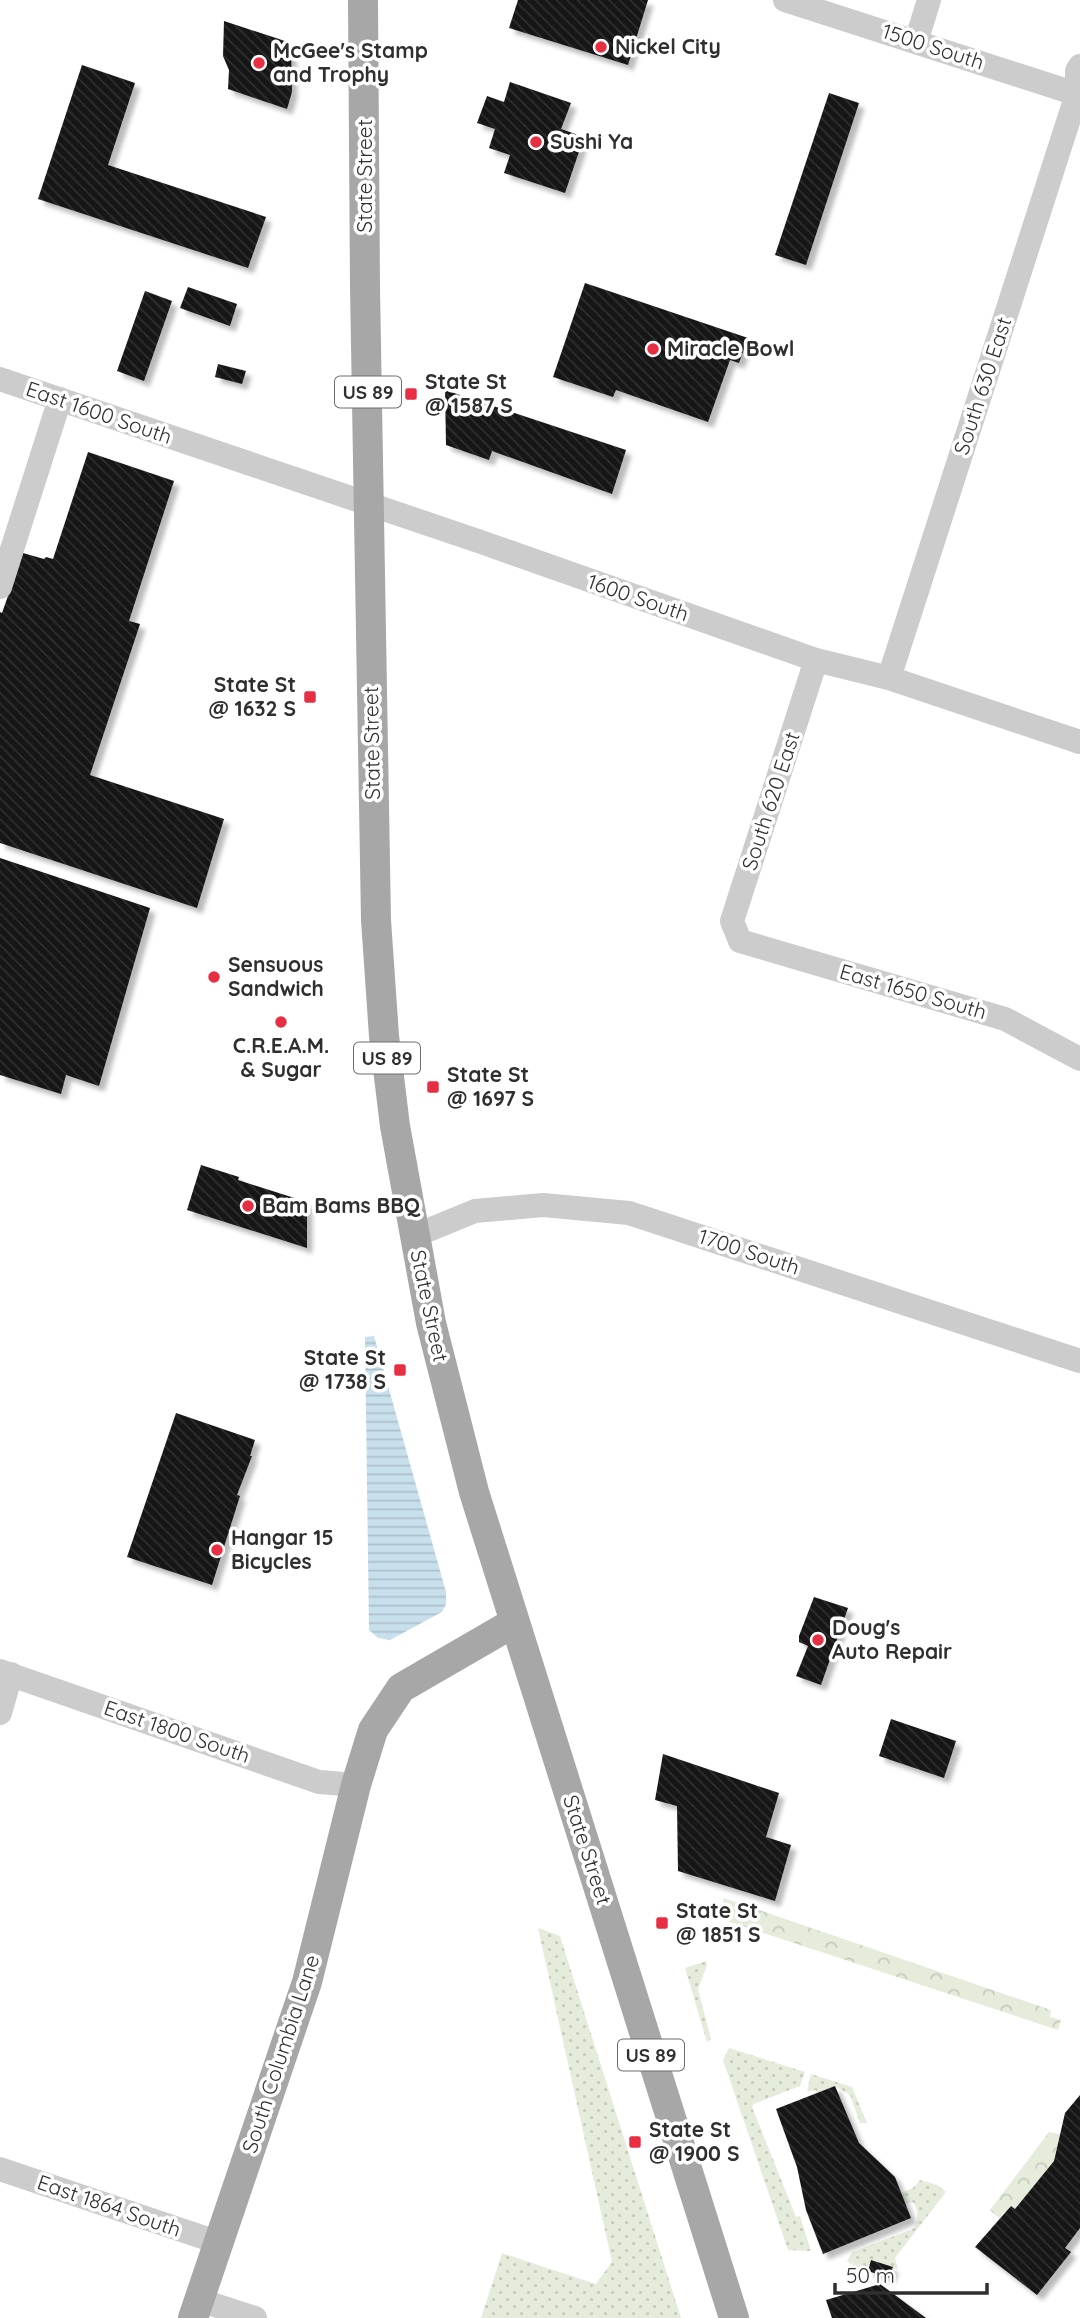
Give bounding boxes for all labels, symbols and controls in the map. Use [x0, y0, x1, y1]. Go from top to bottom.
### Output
street label: 1500 South [879, 17, 987, 75]
place label: Nickel City [615, 33, 721, 59]
place label: McGee's Stamp and Trophy [273, 37, 428, 87]
marker: Nickel City [593, 39, 609, 55]
marker: McGee's Stamp and Trophy [251, 55, 267, 71]
street label: State Street [351, 119, 377, 233]
place label: Sushi Ya [550, 128, 633, 154]
marker: Sushi Ya [528, 134, 544, 150]
street label: South 630 East [948, 313, 1017, 458]
place label: Miracle Bowl [667, 335, 795, 361]
marker: Miracle Bowl [645, 341, 661, 357]
place label: State St @ 1587 S [425, 368, 513, 418]
street label: East 1600 South [23, 375, 176, 449]
road number: US 89 [335, 376, 401, 408]
marker: State St @ 1587 S [403, 386, 419, 402]
street label: 1600 South [584, 568, 692, 626]
place label: State St @ 1632 S [208, 671, 296, 721]
street label: State Street [357, 686, 385, 800]
marker: State St @ 1632 S [302, 689, 318, 705]
street label: South 620 East [735, 728, 805, 873]
place label: Sensuous Sandwich [228, 951, 324, 1001]
street label: East 1650 South [837, 958, 990, 1024]
marker: Sensuous Sandwich [206, 969, 222, 985]
marker: C.R.E.A.M. & Sugar [273, 1014, 289, 1030]
place label: C.R.E.A.M. & Sugar [233, 1032, 329, 1082]
road number: US 89 [354, 1042, 420, 1074]
place label: State St @ 1697 S [447, 1061, 534, 1111]
marker: State St @ 1697 S [425, 1079, 441, 1095]
place label: Bam Bams BBQ [262, 1192, 421, 1218]
marker: Bam Bams BBQ [240, 1198, 256, 1214]
street label: 1700 South [695, 1223, 803, 1280]
street label: State Street [405, 1248, 455, 1364]
place label: State St @ 1738 S [299, 1344, 386, 1394]
marker: State St @ 1738 S [392, 1362, 408, 1378]
place label: Hangar 15 Bicycles [231, 1524, 334, 1574]
marker: Hangar 15 Bicycles [209, 1542, 225, 1558]
place label: Doug's Auto Repair [832, 1614, 952, 1664]
marker: Doug's Auto Repair [810, 1632, 826, 1648]
street label: East 1800 South [101, 1694, 254, 1768]
street label: State Street [558, 1792, 618, 1908]
place label: State St @ 1851 S [676, 1897, 760, 1947]
marker: State St @ 1851 S [654, 1915, 670, 1931]
street label: South Columbia Lane [236, 1951, 324, 2156]
road number: US 89 [618, 2039, 684, 2070]
place label: State St @ 1900 S [649, 2116, 739, 2166]
marker: State St @ 1900 S [627, 2134, 643, 2150]
street label: East 1864 South [34, 2168, 185, 2242]
scale bar [835, 2252, 987, 2296]
text: 50 m [846, 2262, 895, 2288]

